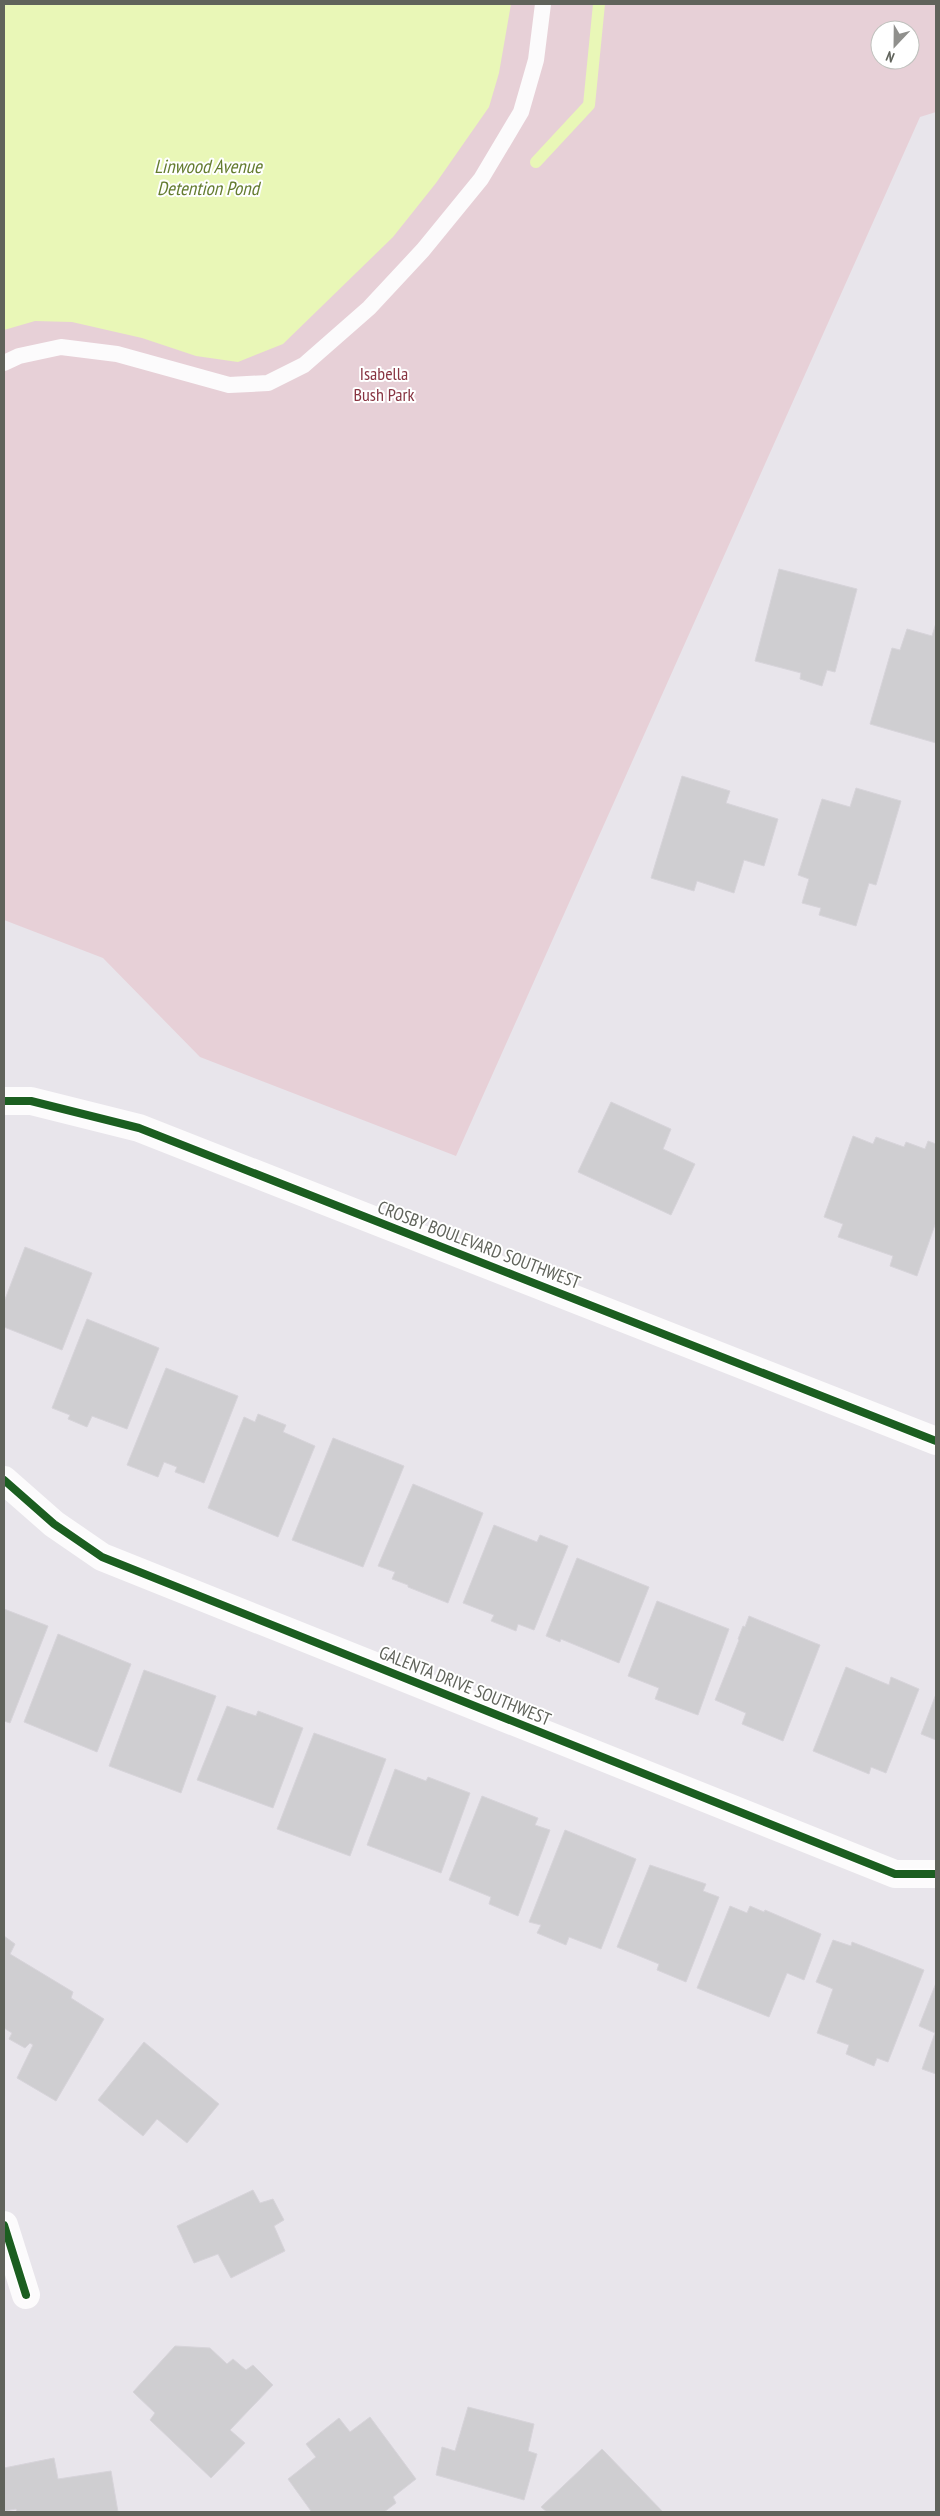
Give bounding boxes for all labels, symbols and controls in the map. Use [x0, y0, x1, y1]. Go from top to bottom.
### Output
north arrow [870, 20, 920, 70]
text: N [883, 47, 897, 67]
water label: Linwood Avenue Detention Pond [154, 154, 263, 200]
park label: Isabella Bush Park [354, 362, 414, 406]
street label: CROSBY BOULEVARD SOUTHWEST [375, 1195, 584, 1294]
street label: GALENTA DRIVE SOUTHWEST [376, 1641, 555, 1731]

